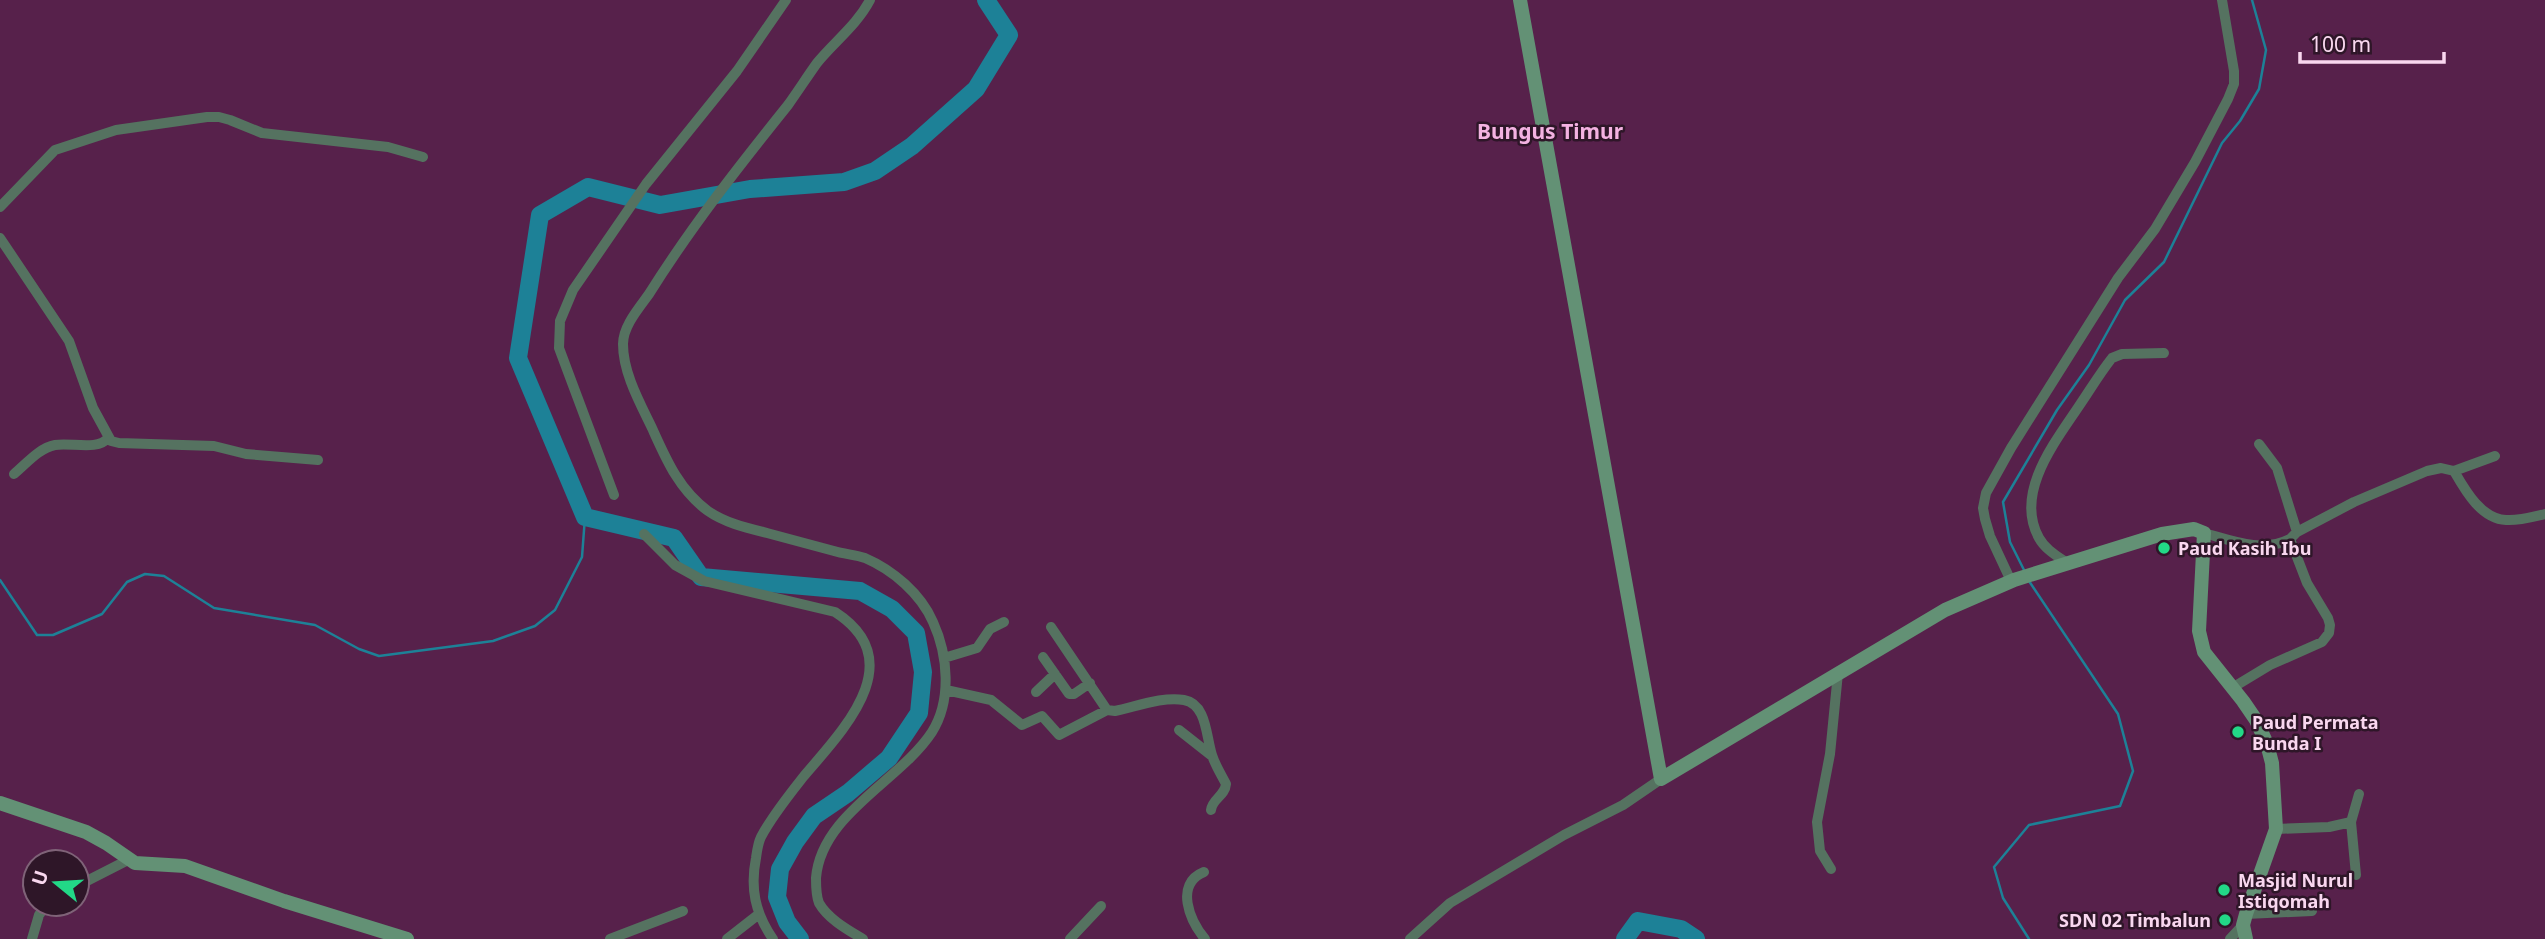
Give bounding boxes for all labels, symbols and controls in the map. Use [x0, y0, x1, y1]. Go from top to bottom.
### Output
scale bar [2300, 21, 2444, 65]
text: 100 m [2310, 30, 2371, 58]
district label: Bungus Timur [1477, 117, 1624, 145]
place label: Paud Kasih Ibu [2178, 536, 2311, 560]
marker: Paud Kasih Ibu [2156, 540, 2172, 556]
place label: Paud Permata Bunda I [2252, 710, 2379, 755]
marker: Paud Permata Bunda I [2230, 724, 2246, 740]
north arrow [21, 848, 91, 918]
text: U [25, 867, 54, 889]
place label: Masjid Nurul Istiqomah [2238, 868, 2353, 913]
marker: Masjid Nurul Istiqomah [2216, 882, 2232, 898]
place label: SDN 02 Timbalun [2059, 908, 2211, 932]
marker: SDN 02 Timbalun [2217, 912, 2233, 928]

